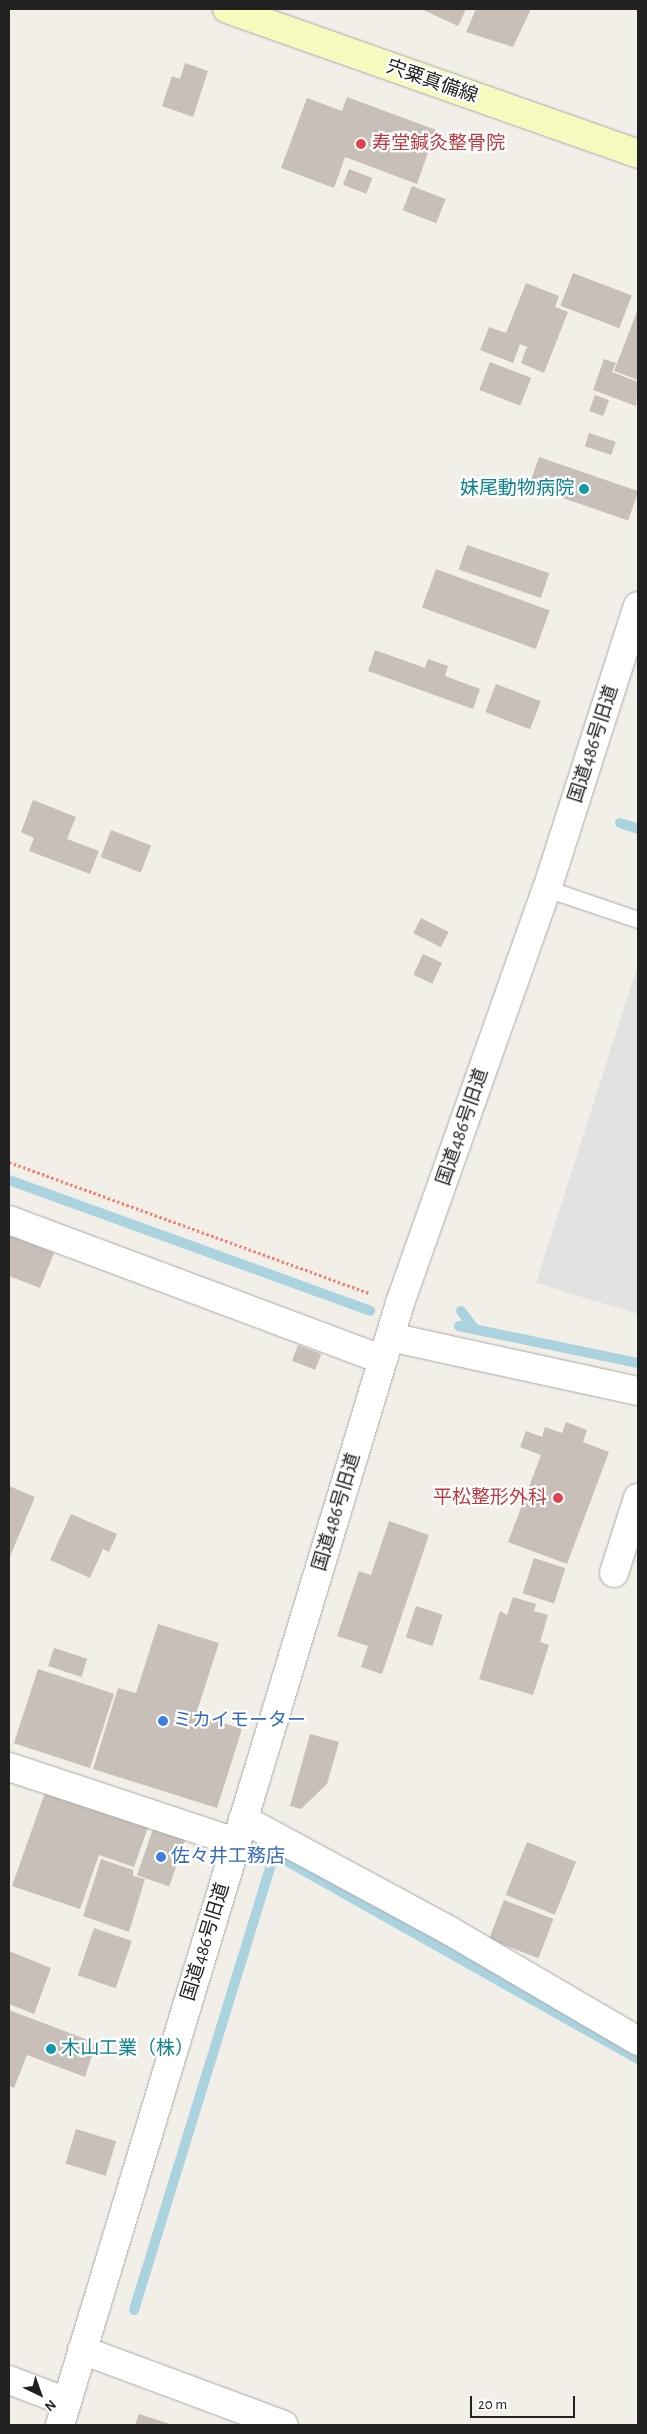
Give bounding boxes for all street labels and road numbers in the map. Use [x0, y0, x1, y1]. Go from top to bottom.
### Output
street label: 宍粟真備線 [383, 56, 481, 108]
street label: 国道486号旧道 [564, 682, 624, 806]
street label: 国道486号旧道 [432, 1066, 494, 1188]
street label: 国道486号旧道 [308, 1450, 366, 1574]
street label: 国道486号旧道 [177, 1880, 235, 2004]

